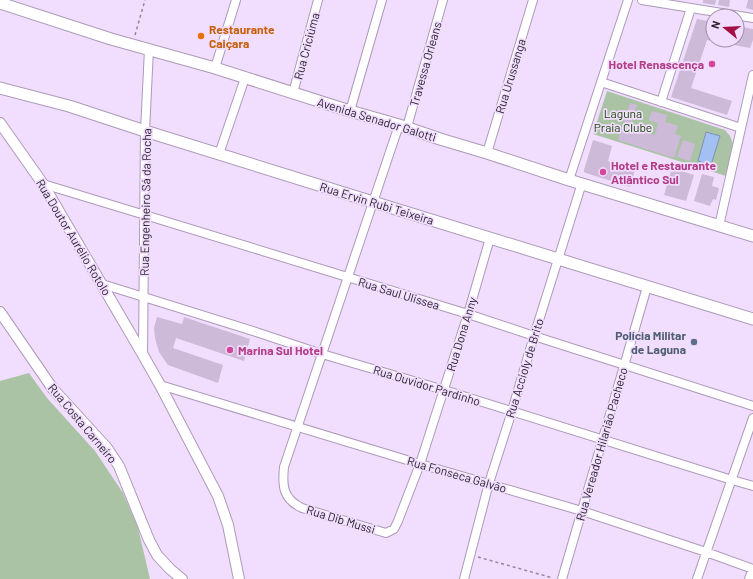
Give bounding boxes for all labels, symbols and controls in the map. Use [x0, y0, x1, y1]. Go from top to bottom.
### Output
north arrow [705, 8, 745, 48]
street label: Rua Criciúma [290, 11, 322, 81]
text: N [708, 19, 722, 30]
street label: Travessa Orleans [406, 20, 444, 108]
place label: Restaurante Caiçara [209, 22, 275, 50]
marker: Restaurante Caiçara [196, 31, 206, 41]
street label: Rua Urussanga [492, 37, 528, 115]
place label: Hotel Renascença [609, 57, 704, 71]
marker: Hotel Renascença [707, 59, 717, 69]
street label: Avenida Senador Galotti [316, 94, 438, 144]
park label: Laguna Praia Clube [594, 106, 652, 134]
street label: Rua Engenheiro Sá da Rocha [137, 128, 153, 276]
place label: Hotel e Restaurante Atlântico Sul [611, 158, 716, 186]
marker: Hotel e Restaurante Atlântico Sul [598, 167, 608, 177]
street label: Rua Doutor Aurélio Rotolo [34, 176, 114, 298]
street label: Rua Ervin Rubi Teixeira [318, 179, 436, 227]
street label: Rua Saul Ulissea [357, 274, 441, 312]
street label: Rua Dona Anny [443, 295, 479, 373]
street label: Rua Accioly de Brito [502, 317, 546, 419]
place label: Polícia Militar de Laguna [615, 328, 686, 356]
marker: Polícia Militar de Laguna [689, 337, 699, 347]
place label: Marina Sul Hotel [238, 343, 323, 357]
marker: Marina Sul Hotel [225, 345, 235, 355]
street label: Rua Ouvidor Pardinho [372, 362, 482, 408]
street label: Rua Vereador Hilarião Pacheco [572, 366, 630, 522]
street label: Rua Costa Carneiro [46, 381, 120, 465]
street label: Rua Fonseca Galvão [406, 453, 508, 495]
street label: Rua Dib Mussi [305, 502, 377, 536]

